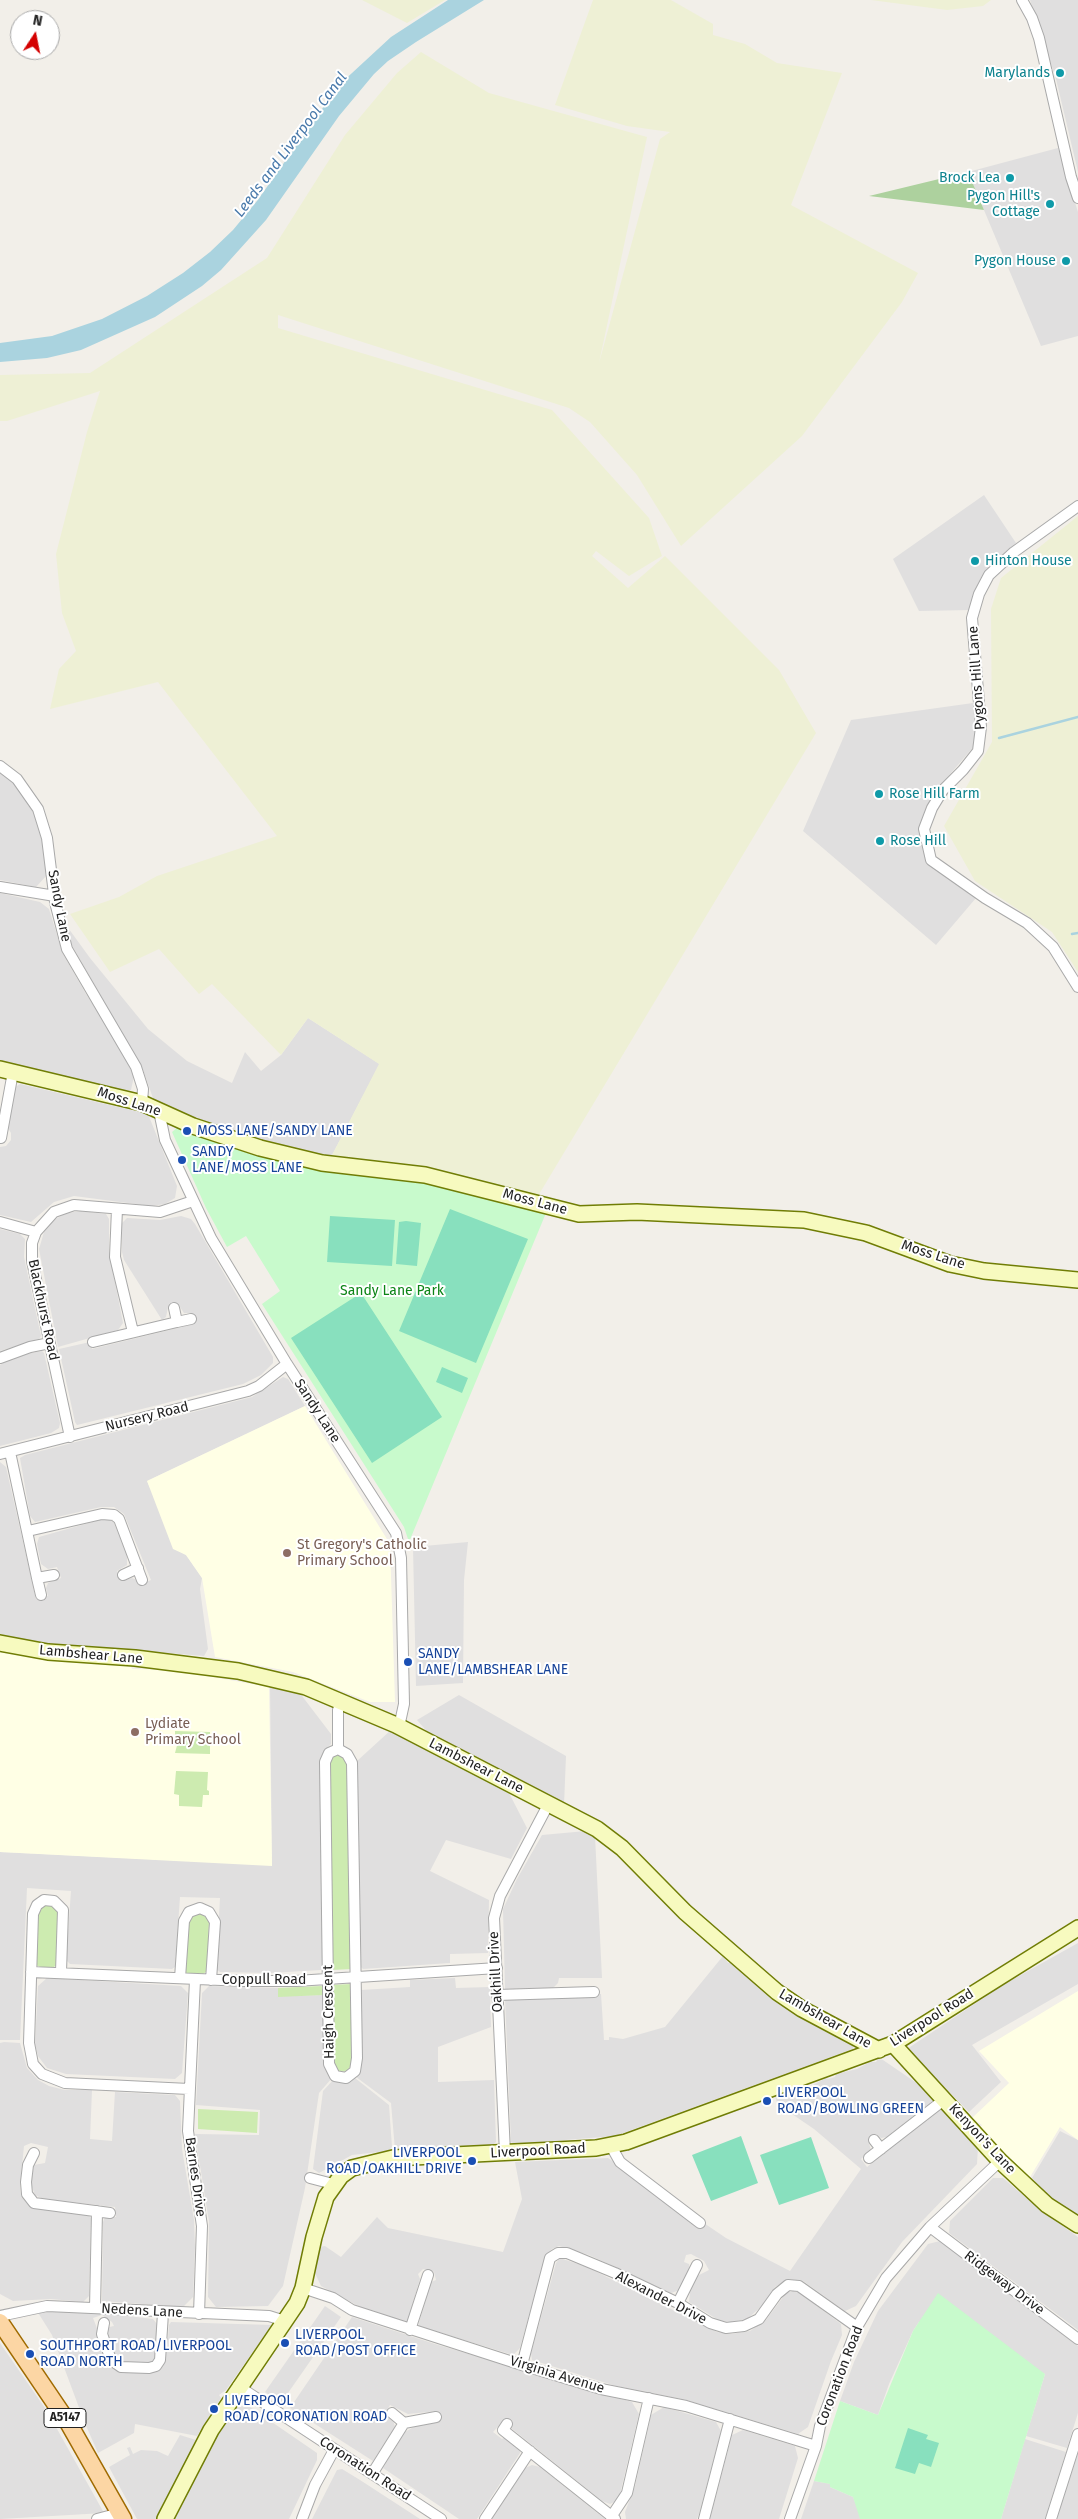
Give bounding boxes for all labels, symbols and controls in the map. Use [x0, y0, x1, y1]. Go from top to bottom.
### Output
north arrow [10, 10, 60, 60]
text: N [32, 12, 44, 30]
place label: Marylands [984, 65, 1050, 81]
marker: Marylands [1054, 67, 1066, 79]
water label: Leeds and Liverpool Canal [231, 69, 351, 221]
place label: Brock Lea [939, 170, 1000, 186]
marker: Brock Lea [1004, 172, 1016, 184]
place label: Pygon Hill's Cottage [967, 188, 1040, 220]
marker: Pygon Hill's Cottage [1044, 198, 1056, 210]
place label: Pygon House [974, 253, 1056, 269]
marker: Pygon House [1060, 255, 1072, 267]
place label: Hinton House [985, 553, 1072, 569]
marker: Hinton House [969, 555, 981, 567]
street label: Pygons Hill Lane [965, 625, 989, 731]
place label: Rose Hill Farm [889, 786, 980, 802]
marker: Rose Hill Farm [873, 788, 885, 800]
place label: Rose Hill [890, 833, 946, 849]
marker: Rose Hill [874, 835, 886, 847]
street label: Sandy Lane [44, 869, 74, 943]
street label: Moss Lane [95, 1084, 163, 1120]
place label: MOSS LANE/SANDY LANE [197, 1123, 353, 1139]
marker: MOSS LANE/SANDY LANE [181, 1125, 193, 1137]
place label: SANDY LANE/MOSS LANE [192, 1144, 303, 1176]
marker: SANDY LANE/MOSS LANE [176, 1154, 188, 1166]
street label: Moss Lane [501, 1185, 569, 1219]
street label: Moss Lane [899, 1237, 967, 1273]
street label: Blackhurst Road [24, 1258, 62, 1362]
park label: Sandy Lane Park [340, 1283, 444, 1299]
street label: Sandy Lane [290, 1376, 344, 1446]
street label: Nursery Road [104, 1399, 190, 1435]
place label: St Gregory's Catholic Primary School [297, 1537, 427, 1570]
marker: St Gregory's Catholic Primary School [281, 1547, 293, 1559]
street label: Lambshear Lane [38, 1642, 144, 1668]
place label: SANDY LANE/LAMBSHEAR LANE [418, 1646, 568, 1678]
marker: SANDY LANE/LAMBSHEAR LANE [402, 1656, 414, 1668]
place label: Lydiate Primary School [145, 1716, 241, 1748]
marker: Lydiate Primary School [129, 1726, 141, 1738]
street label: Lambshear Lane [426, 1735, 526, 1797]
street label: Oakhill Drive [485, 1931, 507, 2013]
street label: Haigh Crescent [320, 1965, 338, 2059]
street label: Coppull Road [222, 1972, 306, 1988]
street label: Lambshear Lane [776, 1986, 874, 2052]
street label: Liverpool Road [887, 1986, 977, 2050]
place label: LIVERPOOL ROAD/BOWLING GREEN [777, 2085, 924, 2118]
marker: LIVERPOOL ROAD/BOWLING GREEN [761, 2095, 773, 2107]
street label: Kenyon's Lane [945, 2100, 1019, 2178]
street label: Barnes Drive [181, 2136, 209, 2218]
street label: Liverpool Road [490, 2140, 586, 2162]
place label: LIVERPOOL ROAD/OAKHILL DRIVE [326, 2145, 462, 2178]
marker: LIVERPOOL ROAD/OAKHILL DRIVE [466, 2155, 478, 2167]
street label: Ridgeway Drive [961, 2247, 1047, 2319]
street label: Alexander Drive [613, 2268, 709, 2328]
street label: Nedens Lane [101, 2300, 183, 2322]
street label: Coronation Road [813, 2323, 867, 2429]
place label: LIVERPOOL ROAD/POST OFFICE [295, 2327, 416, 2360]
marker: LIVERPOOL ROAD/POST OFFICE [279, 2337, 291, 2349]
place label: SOUTHPORT ROAD/LIVERPOOL ROAD NORTH [40, 2338, 232, 2370]
marker: SOUTHPORT ROAD/LIVERPOOL ROAD NORTH [24, 2348, 36, 2360]
street label: Virginia Avenue [508, 2353, 606, 2397]
place label: LIVERPOOL ROAD/CORONATION ROAD [224, 2393, 387, 2426]
marker: LIVERPOOL ROAD/CORONATION ROAD [208, 2403, 220, 2415]
road number: A5147 [44, 2408, 86, 2428]
street label: Coronation Road [316, 2433, 414, 2505]

